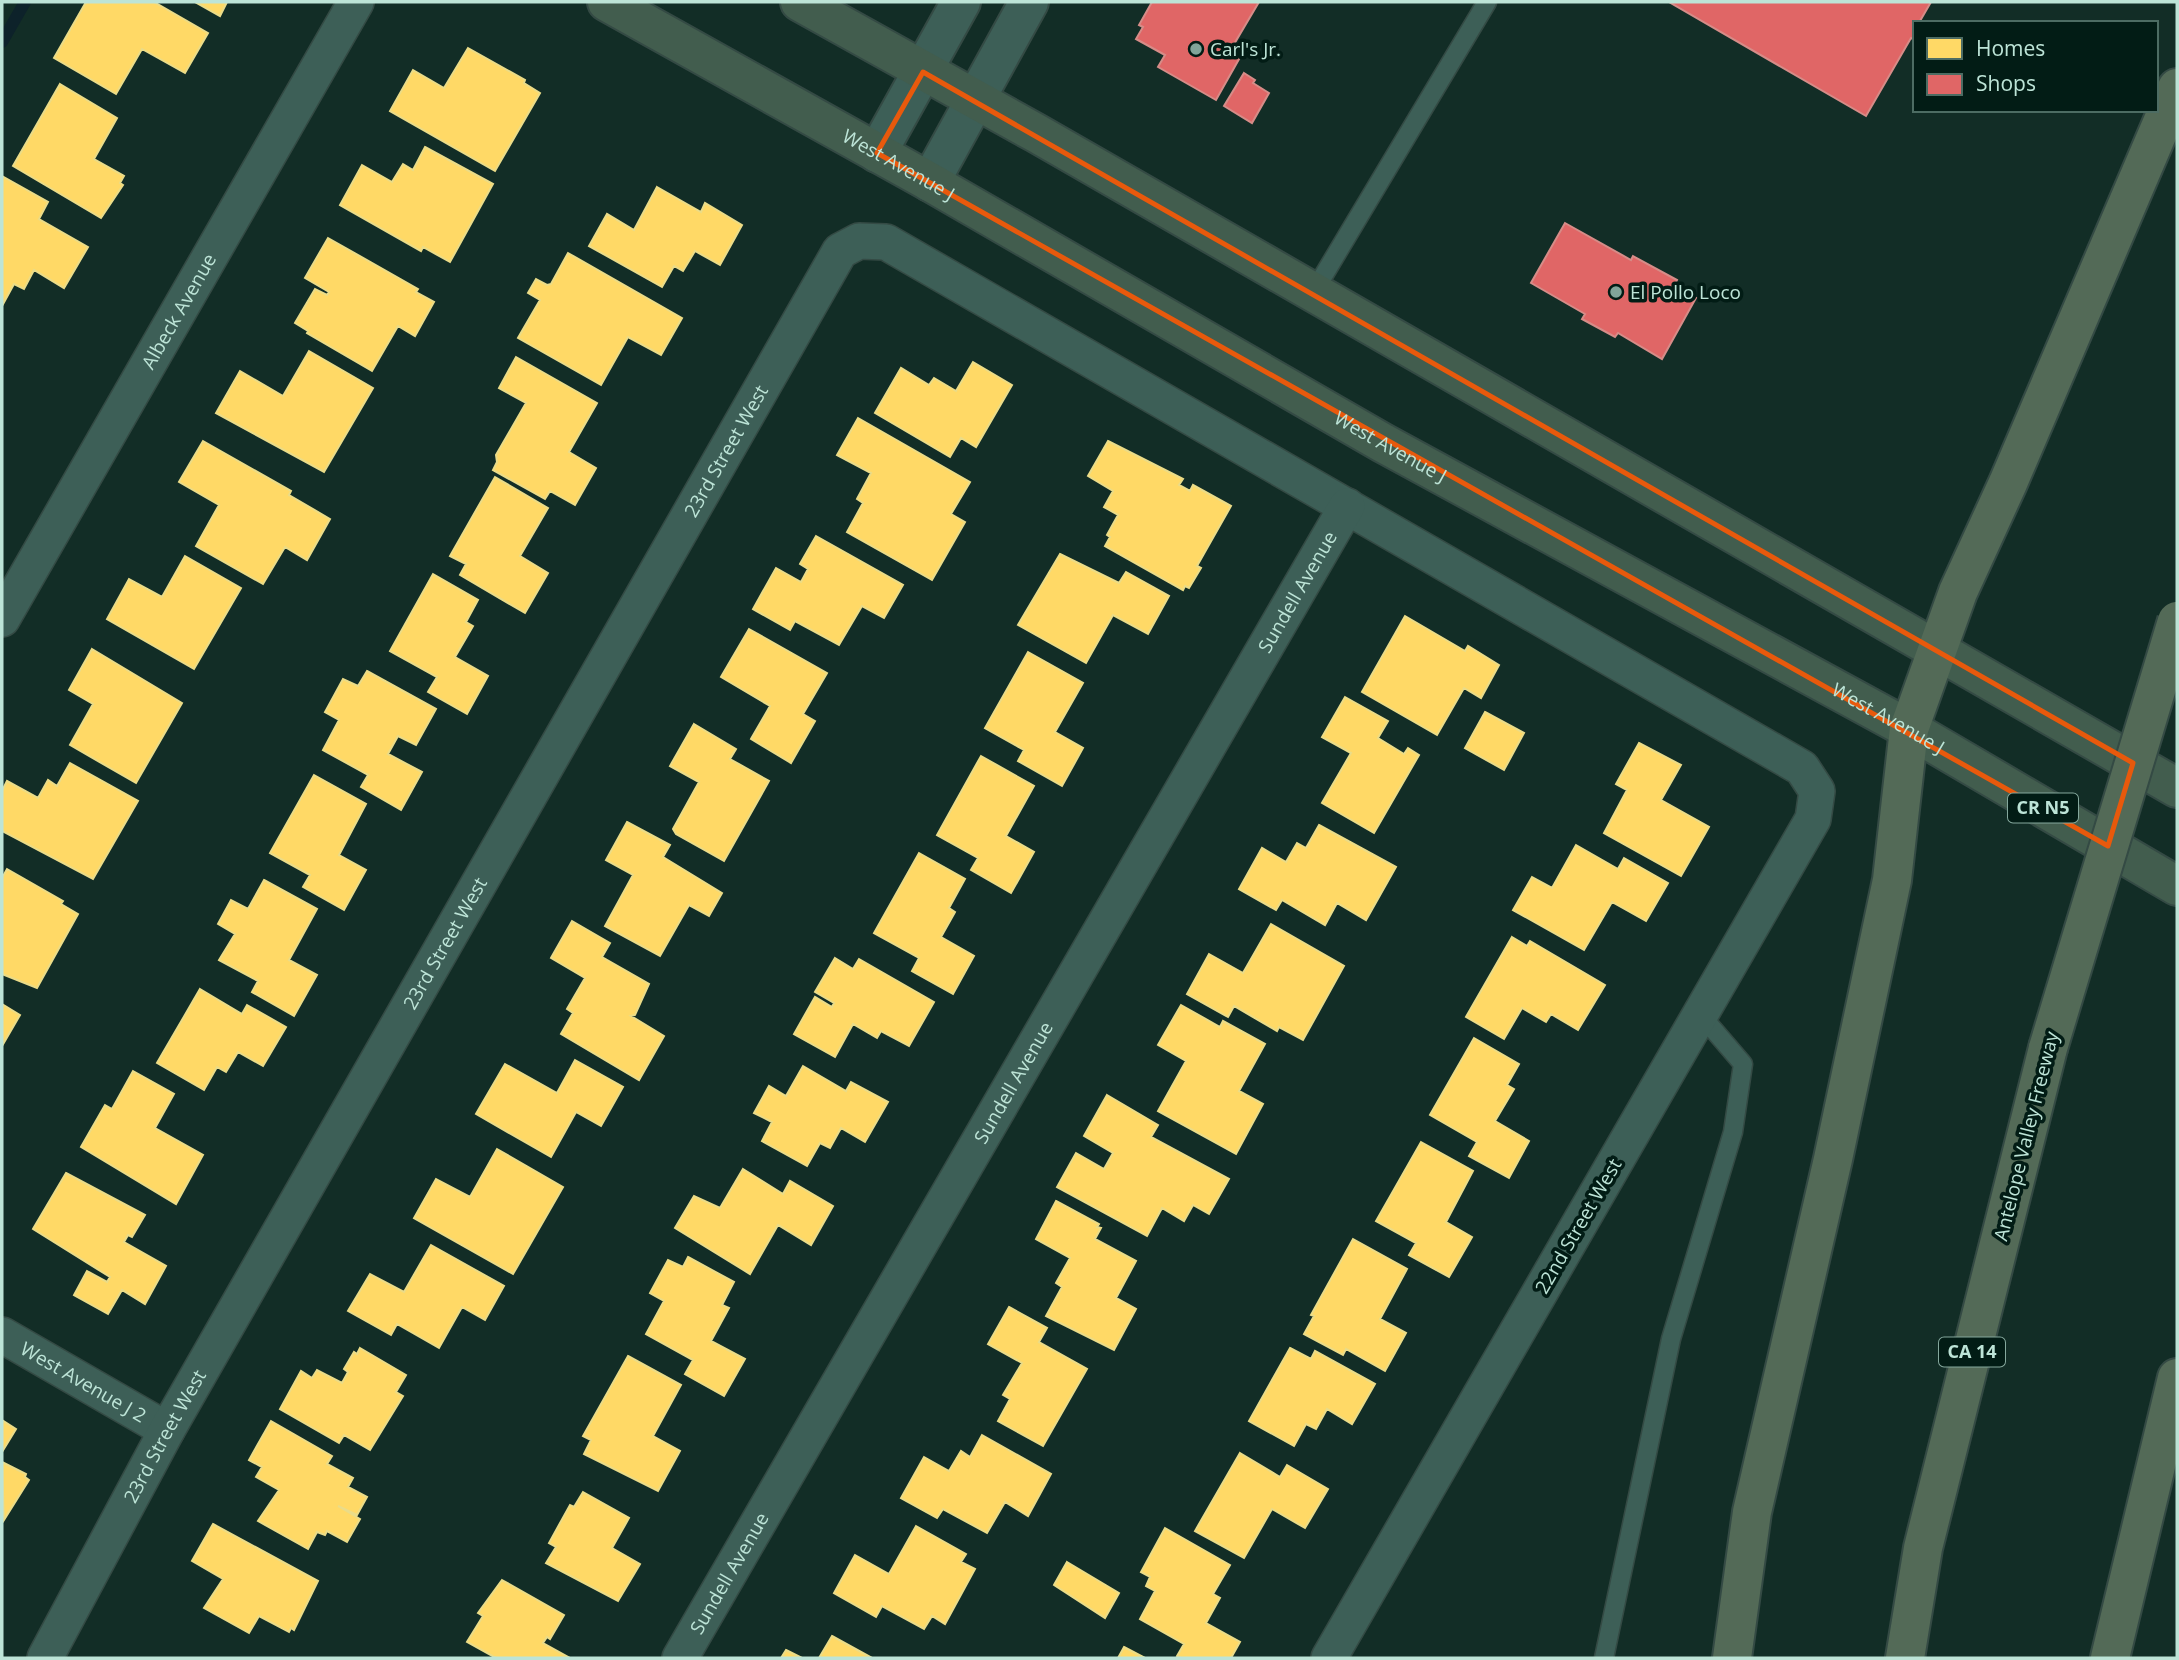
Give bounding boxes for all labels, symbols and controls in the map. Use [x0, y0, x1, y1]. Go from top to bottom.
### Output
legend [1913, 21, 2158, 112]
text: Homes [1976, 34, 2045, 62]
place label: Carl's Jr. [1210, 36, 1281, 62]
marker: Carl's Jr. [1188, 41, 1204, 57]
text: Shops [1976, 69, 2036, 97]
street label: West Avenue J [838, 123, 960, 207]
street label: Albeck Avenue [135, 249, 222, 374]
place label: El Pollo Loco [1630, 279, 1741, 305]
marker: El Pollo Loco [1608, 284, 1624, 300]
street label: 23rd Street West [678, 380, 774, 522]
street label: West Avenue J [1330, 405, 1452, 488]
street label: Sundell Avenue [1252, 526, 1343, 657]
street label: West Avenue J [1827, 677, 1949, 760]
road number: CR N5 [2008, 794, 2078, 822]
street label: 23rd Street West [397, 872, 493, 1014]
street label: Sundell Avenue [968, 1017, 1059, 1148]
street label: Antelope Valley Freeway [1987, 1028, 2065, 1243]
street label: 22nd Street West [1529, 1153, 1627, 1298]
street label: West Avenue J 2 [16, 1335, 151, 1428]
road number: CA 14 [1939, 1338, 2005, 1366]
street label: 23rd Street West [117, 1365, 212, 1507]
street label: Sundell Avenue [684, 1508, 775, 1639]

